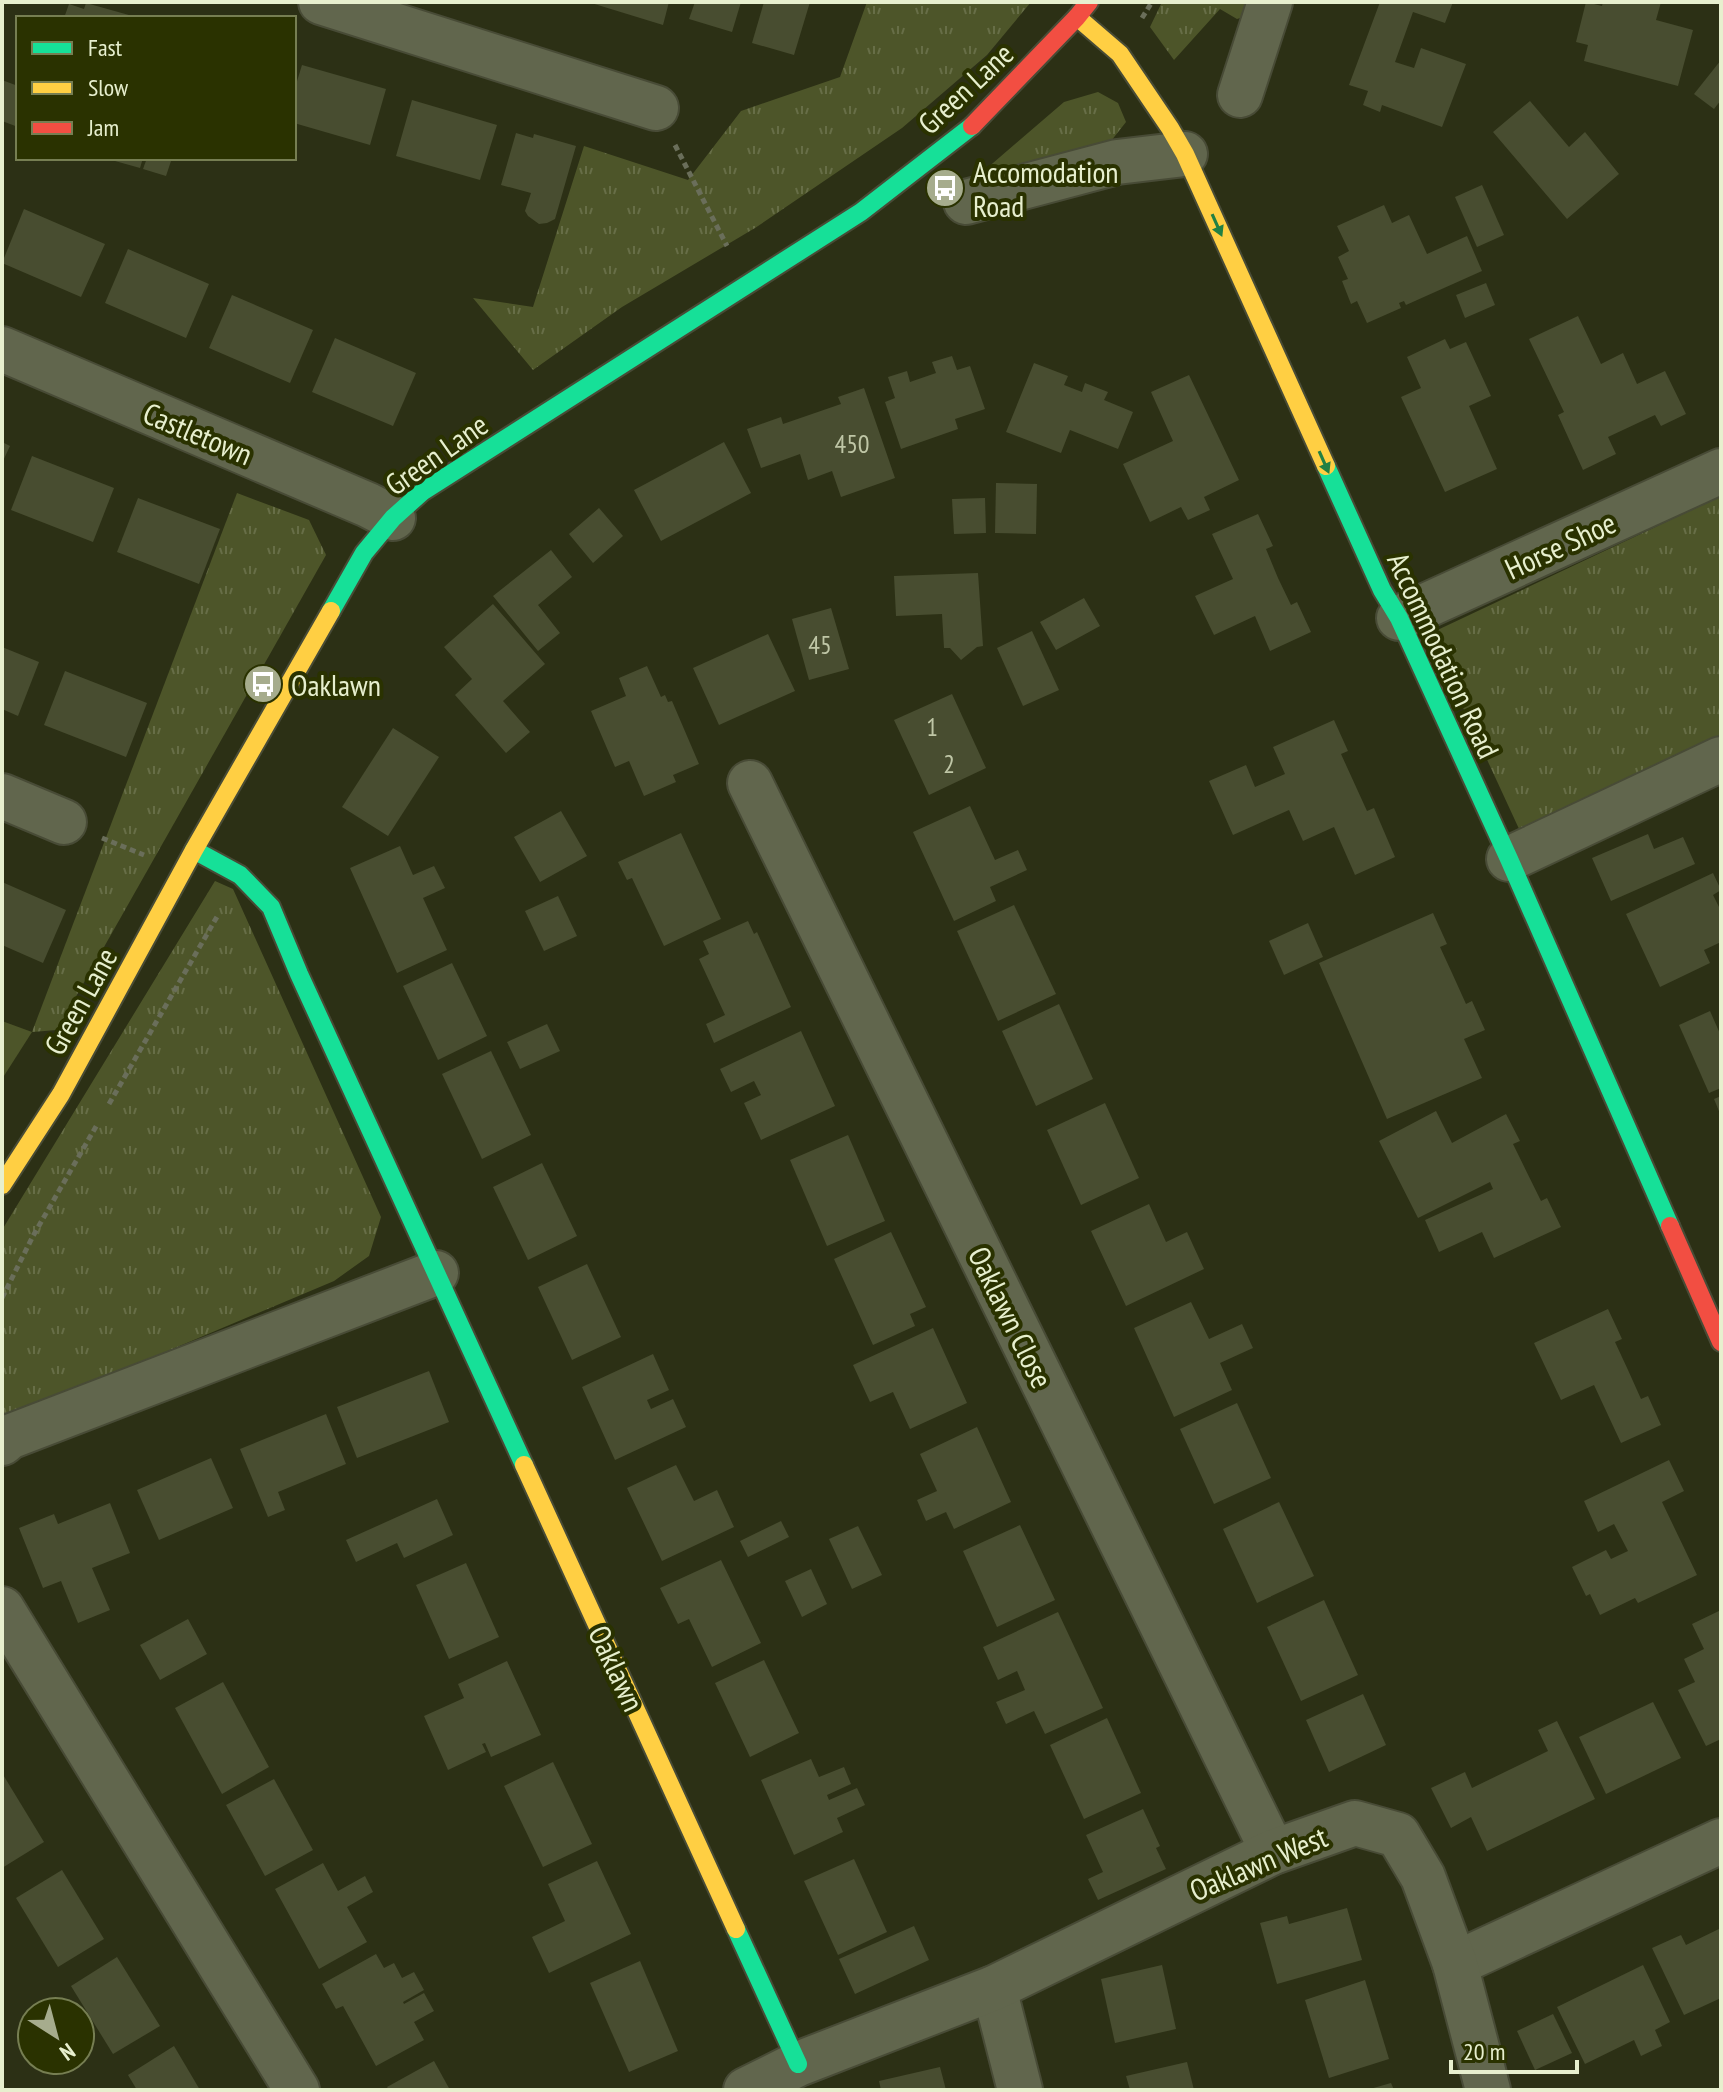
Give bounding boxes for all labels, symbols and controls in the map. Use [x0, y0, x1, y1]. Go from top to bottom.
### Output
legend [16, 16, 296, 160]
text: Fast [88, 32, 123, 63]
street label: Green Lane [909, 34, 1021, 142]
text: Slow [88, 72, 129, 103]
text: Jam [87, 112, 119, 143]
place label: Accomodation Road [973, 152, 1119, 225]
bus stop icon: Accomodation Road [924, 167, 966, 209]
one-way arrow [1211, 214, 1224, 237]
street label: Castletown [138, 393, 258, 473]
street label: Green Lane [377, 405, 495, 503]
house number: 450 [834, 427, 870, 460]
one-way arrow [1318, 451, 1331, 474]
street label: Horse Shoe [1498, 502, 1622, 588]
street label: Accommodation Road [1379, 546, 1509, 764]
house number: 45 [808, 628, 832, 661]
bus stop icon: Oaklawn [242, 663, 284, 705]
place label: Oaklawn [291, 665, 381, 704]
house number: 1 [926, 710, 938, 743]
house number: 2 [943, 747, 955, 780]
street label: Green Lane [35, 941, 125, 1061]
street label: Oaklawn Close [960, 1240, 1062, 1394]
street label: Oaklawn [580, 1619, 654, 1717]
street label: Oaklawn West [1183, 1816, 1333, 1909]
north arrow [16, 1996, 96, 2076]
scale bar [1451, 2024, 1577, 2074]
text: 20 m [1463, 2036, 1505, 2067]
text: N [55, 2037, 81, 2067]

